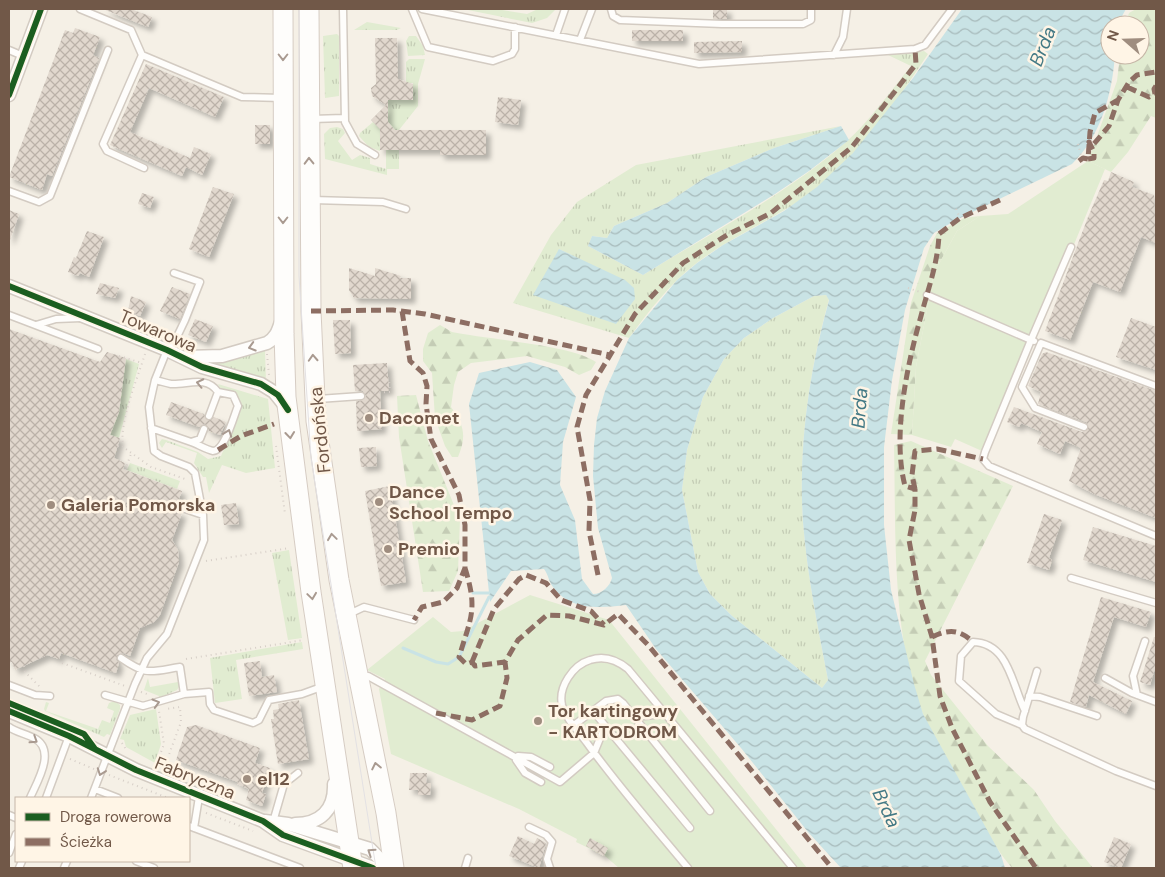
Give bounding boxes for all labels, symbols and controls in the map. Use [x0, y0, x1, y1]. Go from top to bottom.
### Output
north arrow [1100, 15, 1150, 65]
water label: Brda [1023, 23, 1062, 70]
text: N [1103, 28, 1123, 43]
one-way arrow [278, 54, 288, 62]
one-way arrow [304, 157, 314, 164]
one-way arrow [278, 216, 288, 224]
street label: Towarowa [116, 304, 200, 358]
one-way arrow [248, 341, 256, 352]
one-way arrow [308, 354, 319, 362]
one-way arrow [196, 378, 205, 388]
street label: Fordońska [304, 386, 336, 474]
water label: Brda [846, 387, 873, 429]
place label: Dacomet [379, 406, 460, 430]
marker: Dacomet [363, 412, 375, 424]
one-way arrow [222, 429, 232, 438]
one-way arrow [284, 431, 295, 439]
place label: Dance School Tempo [389, 480, 513, 525]
place label: Galeria Pomorska [61, 493, 215, 517]
marker: Dance School Tempo [373, 496, 385, 508]
marker: Galeria Pomorska [45, 499, 57, 511]
one-way arrow [328, 533, 338, 541]
place label: Premio [398, 537, 460, 561]
marker: Premio [382, 543, 394, 555]
one-way arrow [306, 592, 317, 600]
one-way arrow [151, 699, 160, 709]
place label: Tor kartingowy - KARTODROM [548, 699, 678, 744]
marker: Tor kartingowy - KARTODROM [532, 715, 544, 727]
one-way arrow [28, 733, 37, 743]
street label: Fabryczna [151, 751, 239, 805]
one-way arrow [371, 761, 382, 770]
one-way arrow [97, 767, 107, 776]
place label: el12 [257, 767, 290, 791]
marker: el12 [241, 773, 253, 785]
water label: Brda [867, 785, 906, 832]
legend [15, 797, 190, 862]
text: Droga rowerowa [60, 807, 171, 827]
text: Ścieżka [60, 832, 112, 852]
one-way arrow [367, 848, 376, 858]

